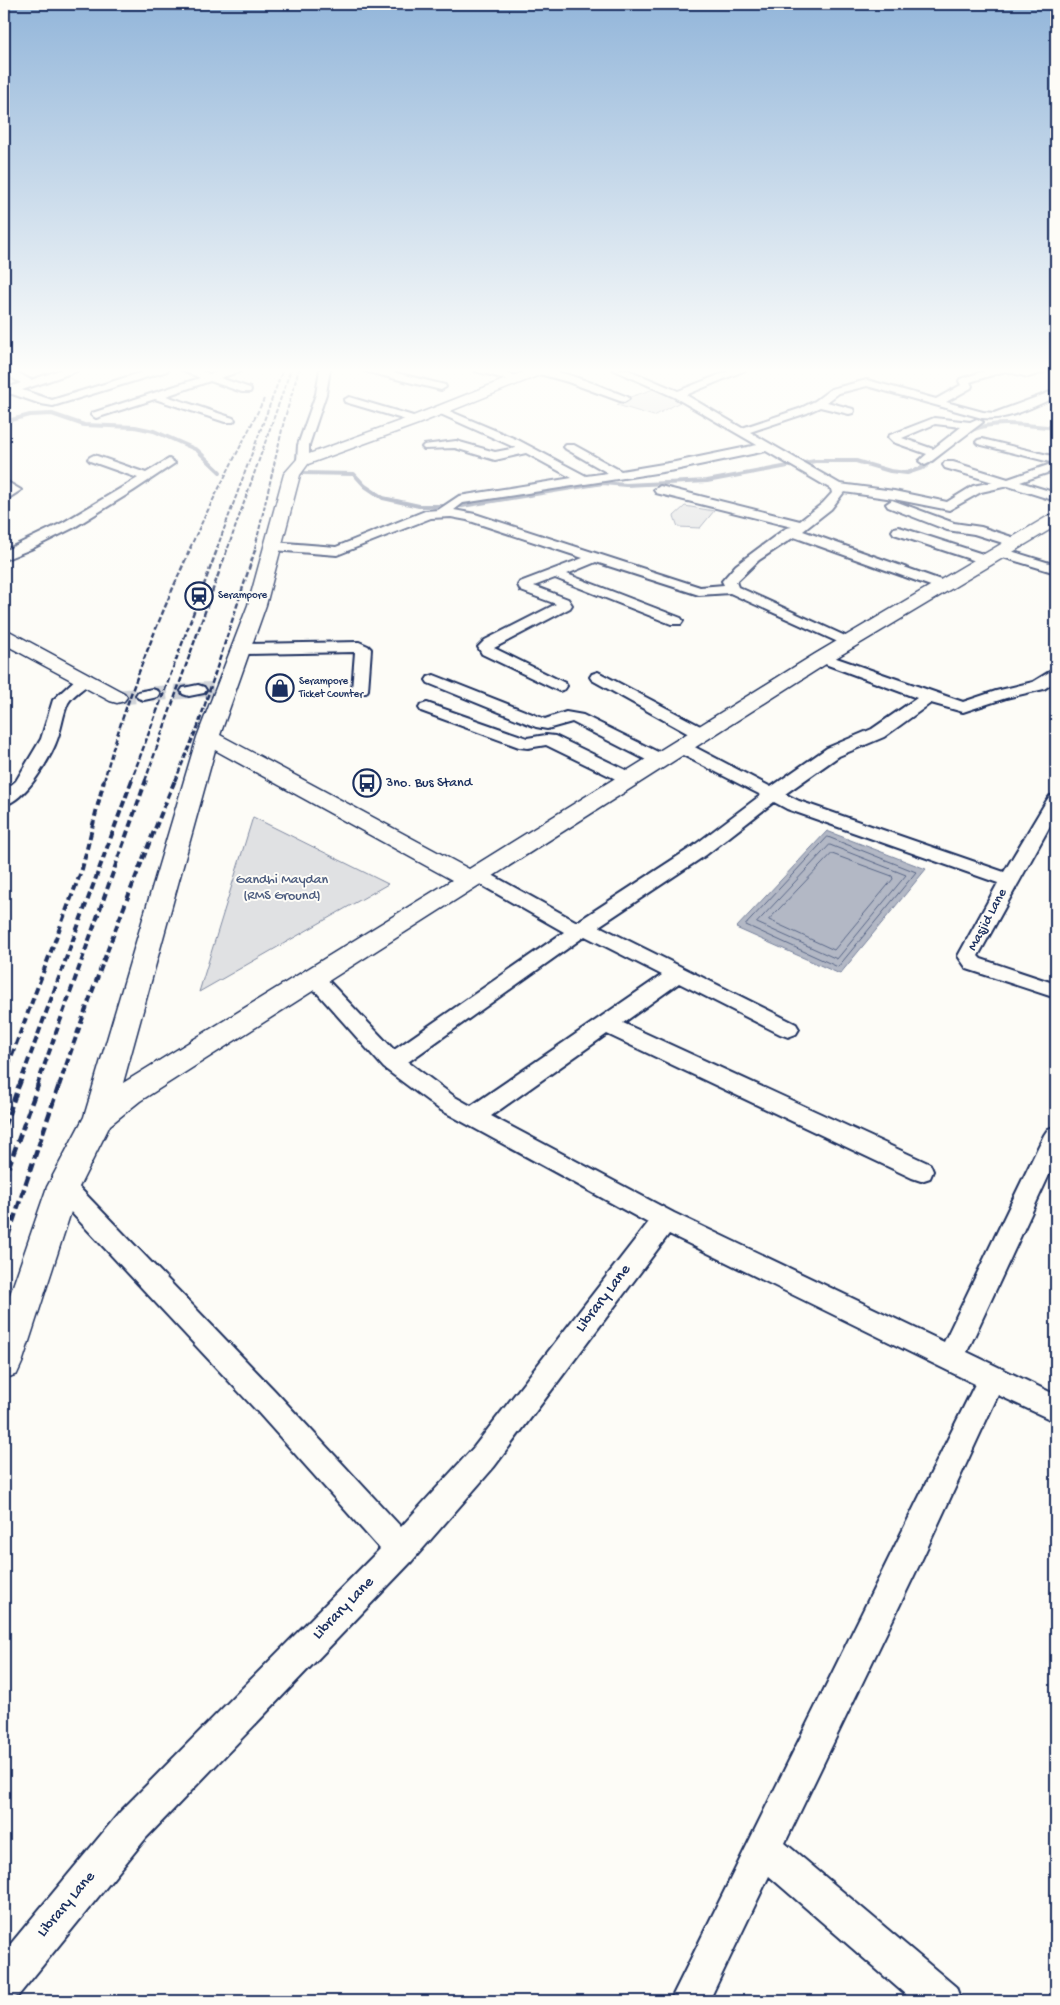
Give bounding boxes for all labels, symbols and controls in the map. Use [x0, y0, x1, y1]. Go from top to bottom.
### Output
station icon: Serampore [184, 581, 214, 611]
place label: Serampore [218, 590, 268, 602]
shop icon: Serampore Ticket Counter [265, 673, 295, 703]
place label: Serampore Ticket Counter [298, 676, 364, 701]
bus stop icon: 3no. Bus Stand [352, 768, 382, 798]
place label: 3no. Bus Stand [385, 775, 474, 792]
park label: Gandhi Maydan (RMS Ground) [236, 872, 329, 905]
street label: Masjid Lane [965, 885, 1012, 954]
street label: Library Lane [572, 1261, 636, 1337]
street label: Library Lane [309, 1573, 379, 1644]
street label: Library Lane [34, 1868, 101, 1942]

